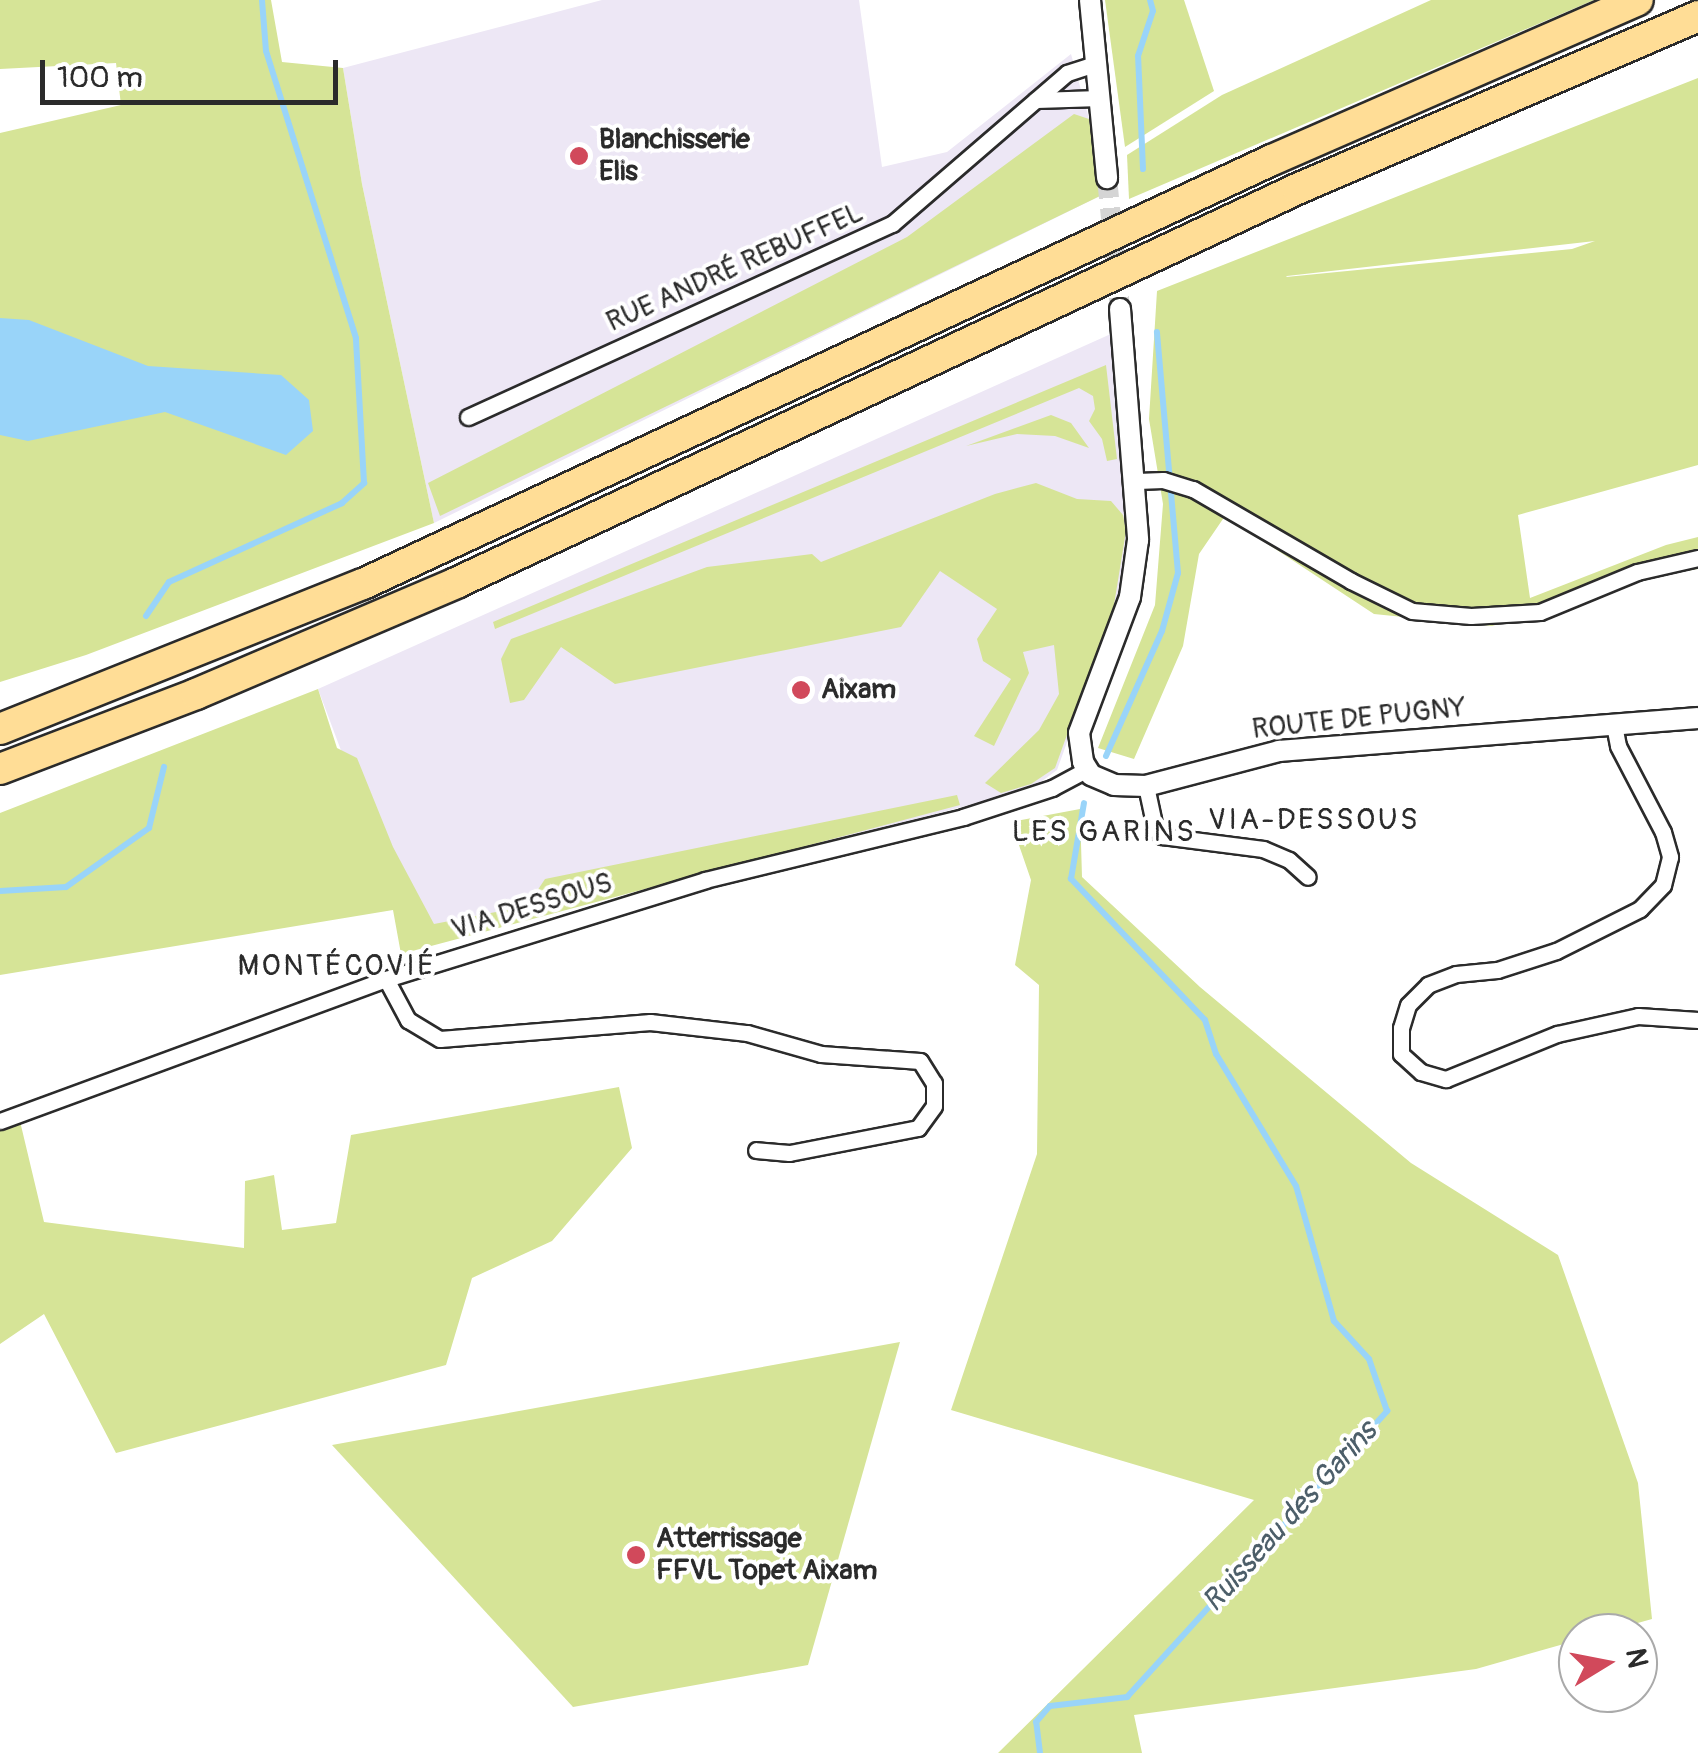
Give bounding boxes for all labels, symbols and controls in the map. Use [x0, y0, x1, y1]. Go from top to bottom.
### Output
scale bar [45, 40, 342, 102]
text: 100 m [57, 59, 143, 96]
place label: Blanchisserie Elis [599, 123, 750, 189]
marker: Blanchisserie Elis [568, 145, 590, 167]
street label: RUE ANDRÉ REBUFFEL [602, 196, 868, 340]
place label: Aixam [821, 673, 896, 707]
marker: Aixam [790, 679, 812, 701]
street label: ROUTE DE PUGNY [1251, 691, 1467, 747]
district label: VIA-DESSOUS [1208, 802, 1420, 838]
district label: LES GARINS [1012, 814, 1196, 850]
street label: VIA DESSOUS [448, 867, 616, 947]
district label: MONTÉCOVIÉ [238, 948, 436, 984]
water label: Ruisseau des Garins [1195, 1414, 1385, 1620]
place label: Atterrissage FFVL Topet Aixam [656, 1522, 877, 1588]
marker: Atterrissage FFVL Topet Aixam [625, 1544, 647, 1566]
north arrow [1558, 1613, 1658, 1713]
text: N [1617, 1646, 1655, 1670]

